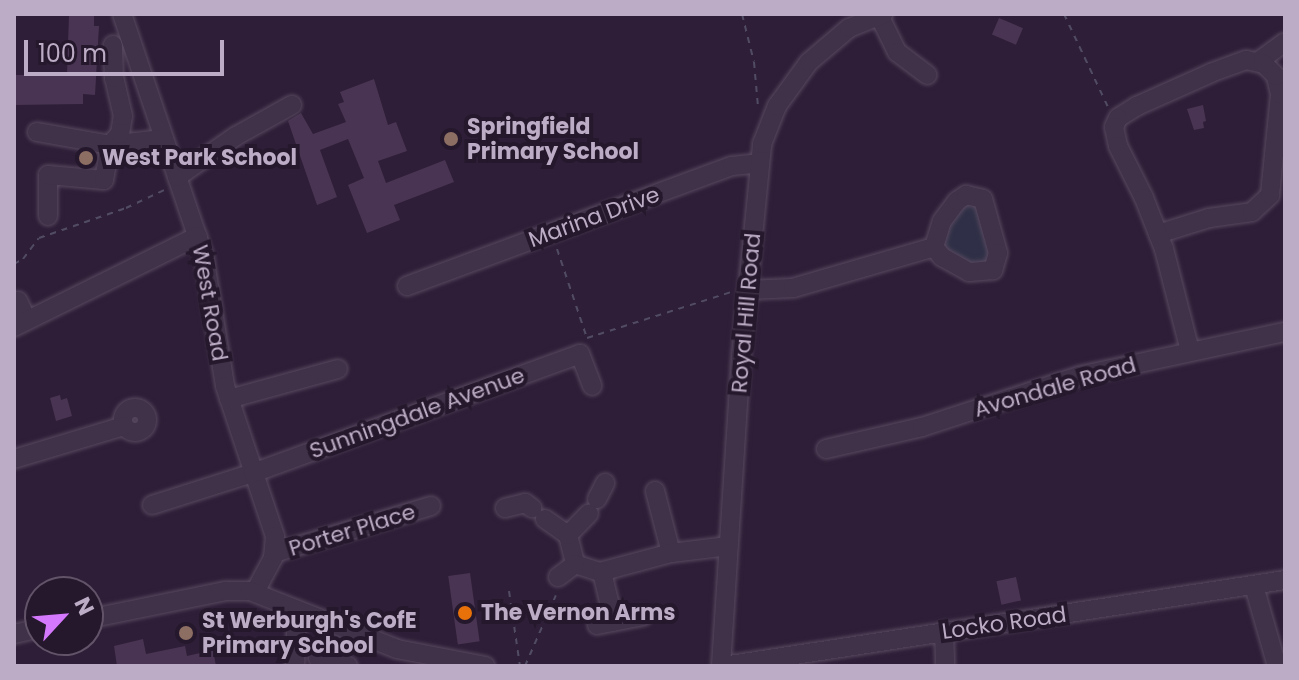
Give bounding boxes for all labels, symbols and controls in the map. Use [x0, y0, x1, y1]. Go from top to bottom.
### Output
scale bar [28, 24, 228, 74]
text: 100 m [38, 37, 107, 70]
place label: Springfield Primary School [467, 113, 639, 164]
marker: Springfield Primary School [442, 130, 460, 148]
place label: West Park School [102, 145, 297, 171]
marker: West Park School [77, 149, 95, 167]
street label: Marina Drive [525, 181, 663, 253]
street label: Royal Hill Road [726, 232, 766, 394]
street label: West Road [187, 243, 233, 363]
street label: Avondale Road [971, 351, 1139, 423]
street label: Sunningdale Avenue [306, 362, 528, 464]
street label: Porter Place [286, 498, 418, 562]
north arrow [24, 576, 104, 656]
text: N [67, 592, 102, 620]
place label: The Vernon Arms [481, 600, 676, 626]
street label: Locko Road [940, 601, 1068, 645]
marker: The Vernon Arms [456, 604, 474, 622]
place label: St Werburgh's CofE Primary School [202, 607, 417, 658]
marker: St Werburgh's CofE Primary School [177, 624, 195, 642]

